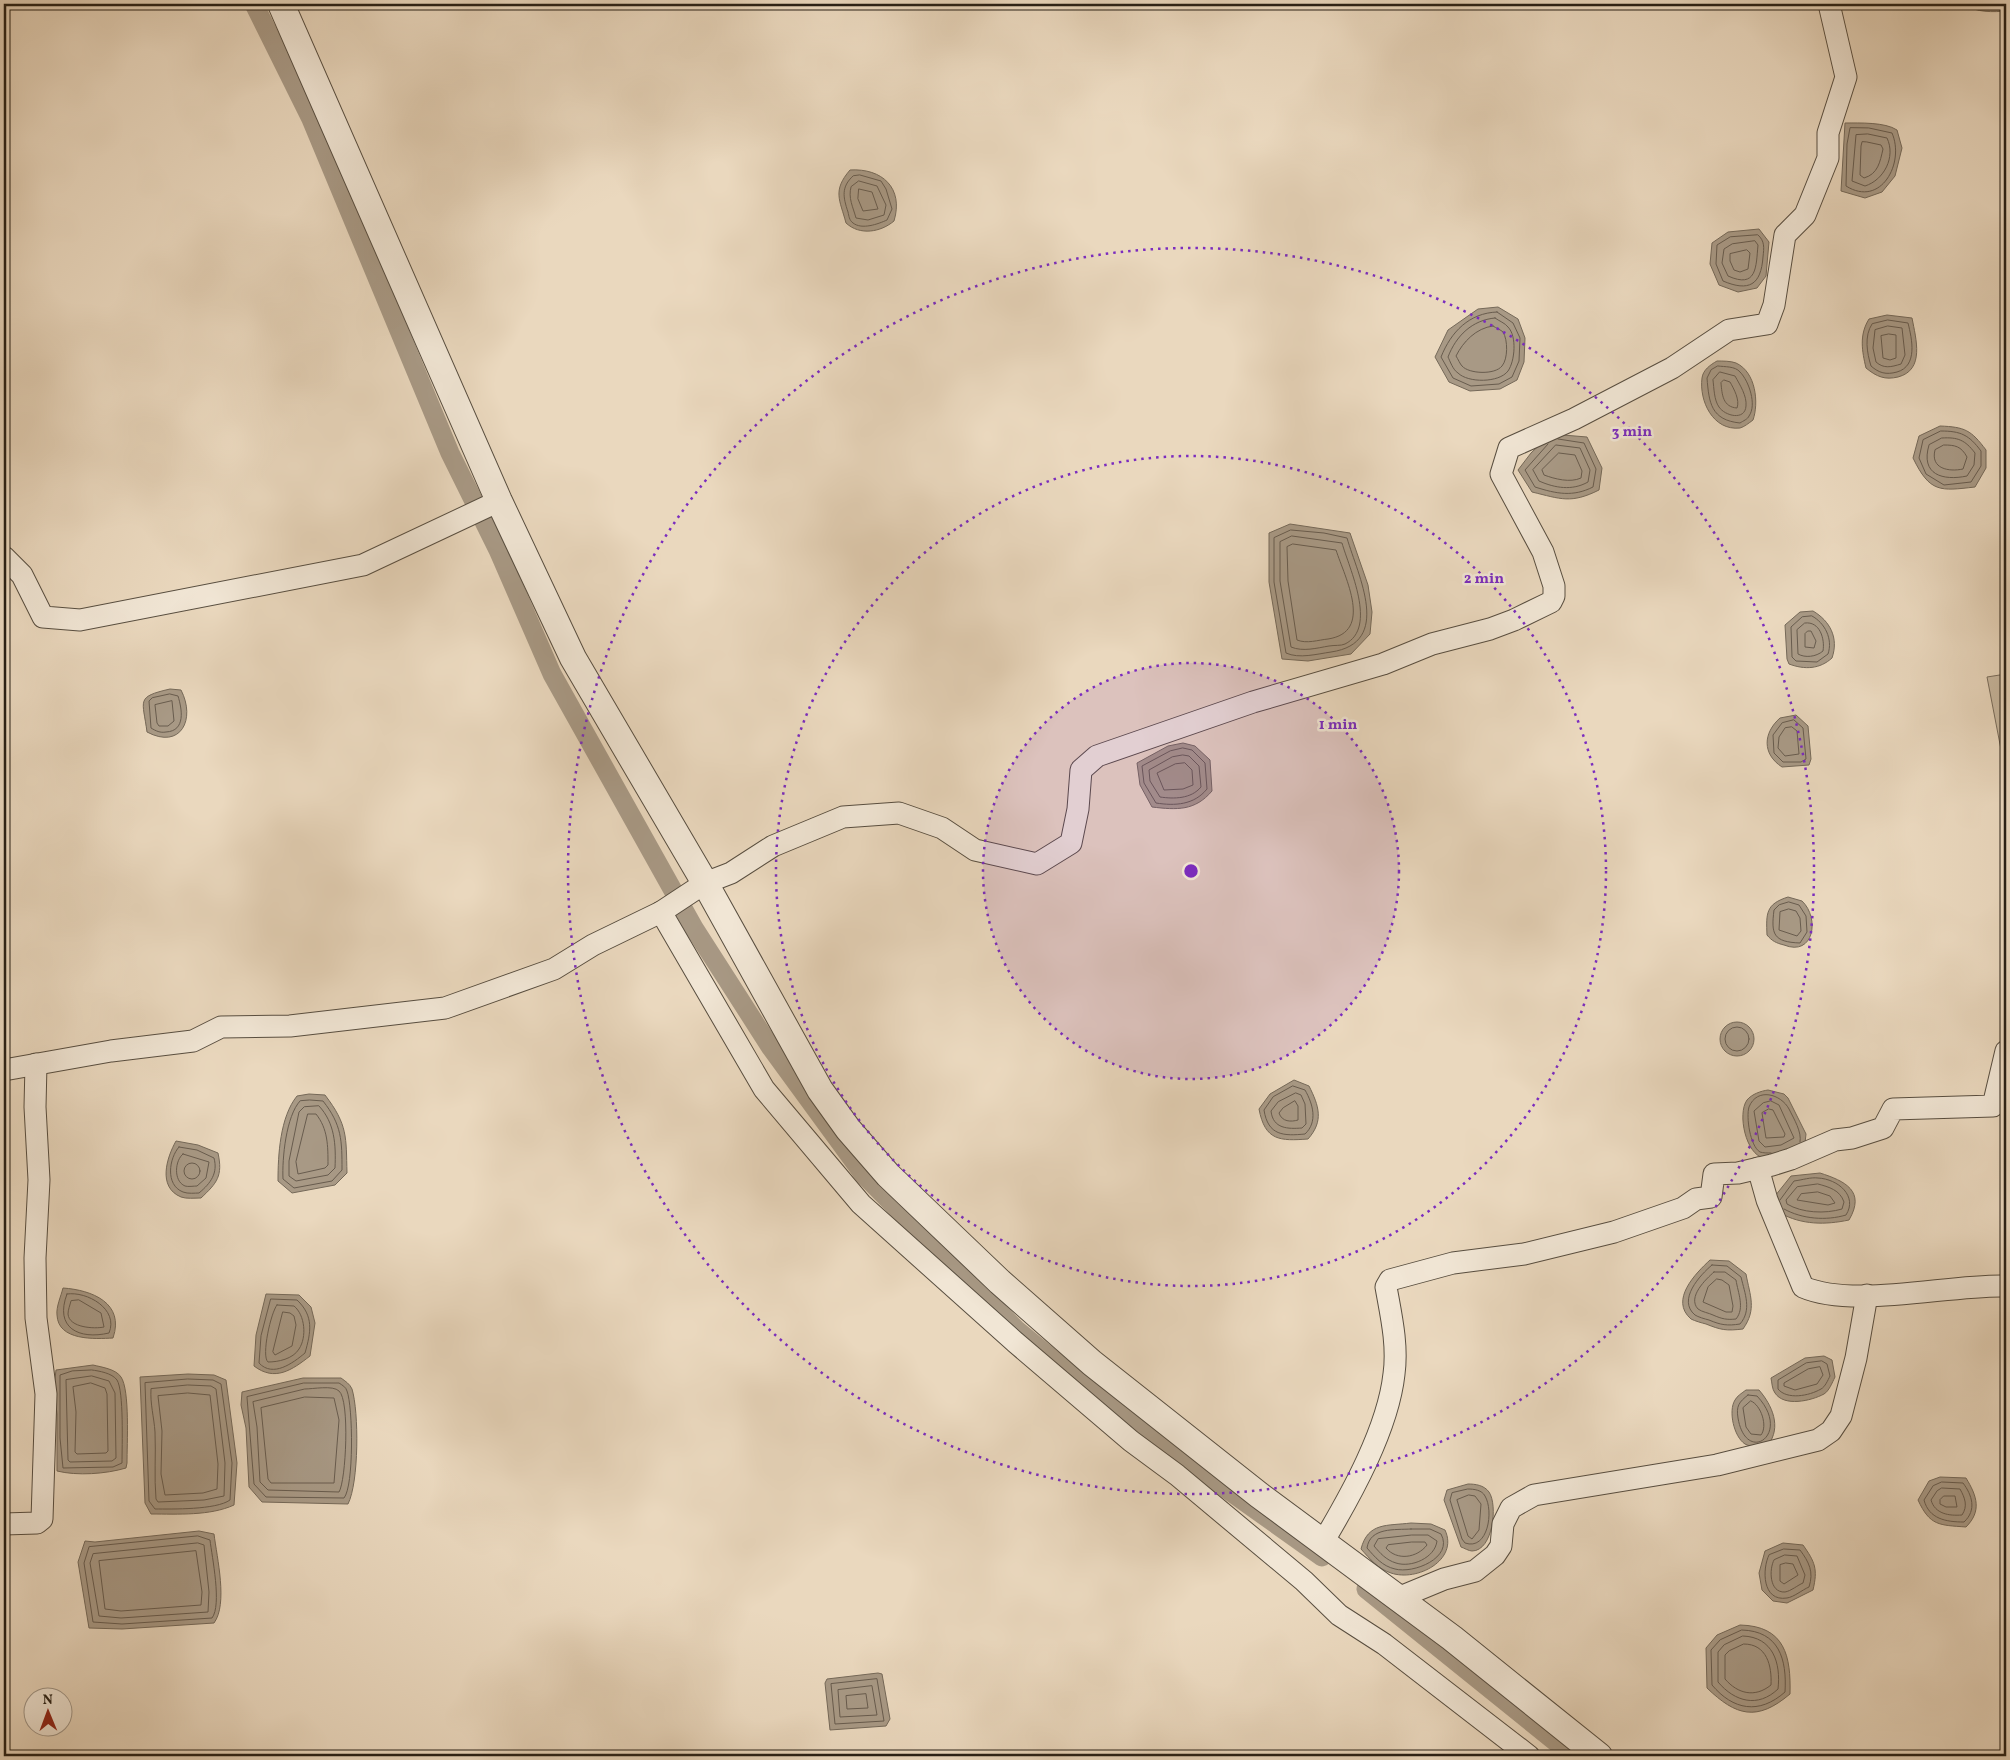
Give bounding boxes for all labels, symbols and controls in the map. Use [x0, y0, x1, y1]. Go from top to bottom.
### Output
text: 3 min [1612, 422, 1652, 443]
text: 2 min [1464, 569, 1504, 590]
text: 1 min [1319, 715, 1357, 736]
centre of rings [1182, 862, 1200, 880]
north arrow [22, 1688, 72, 1738]
text: N [43, 1691, 53, 1710]

